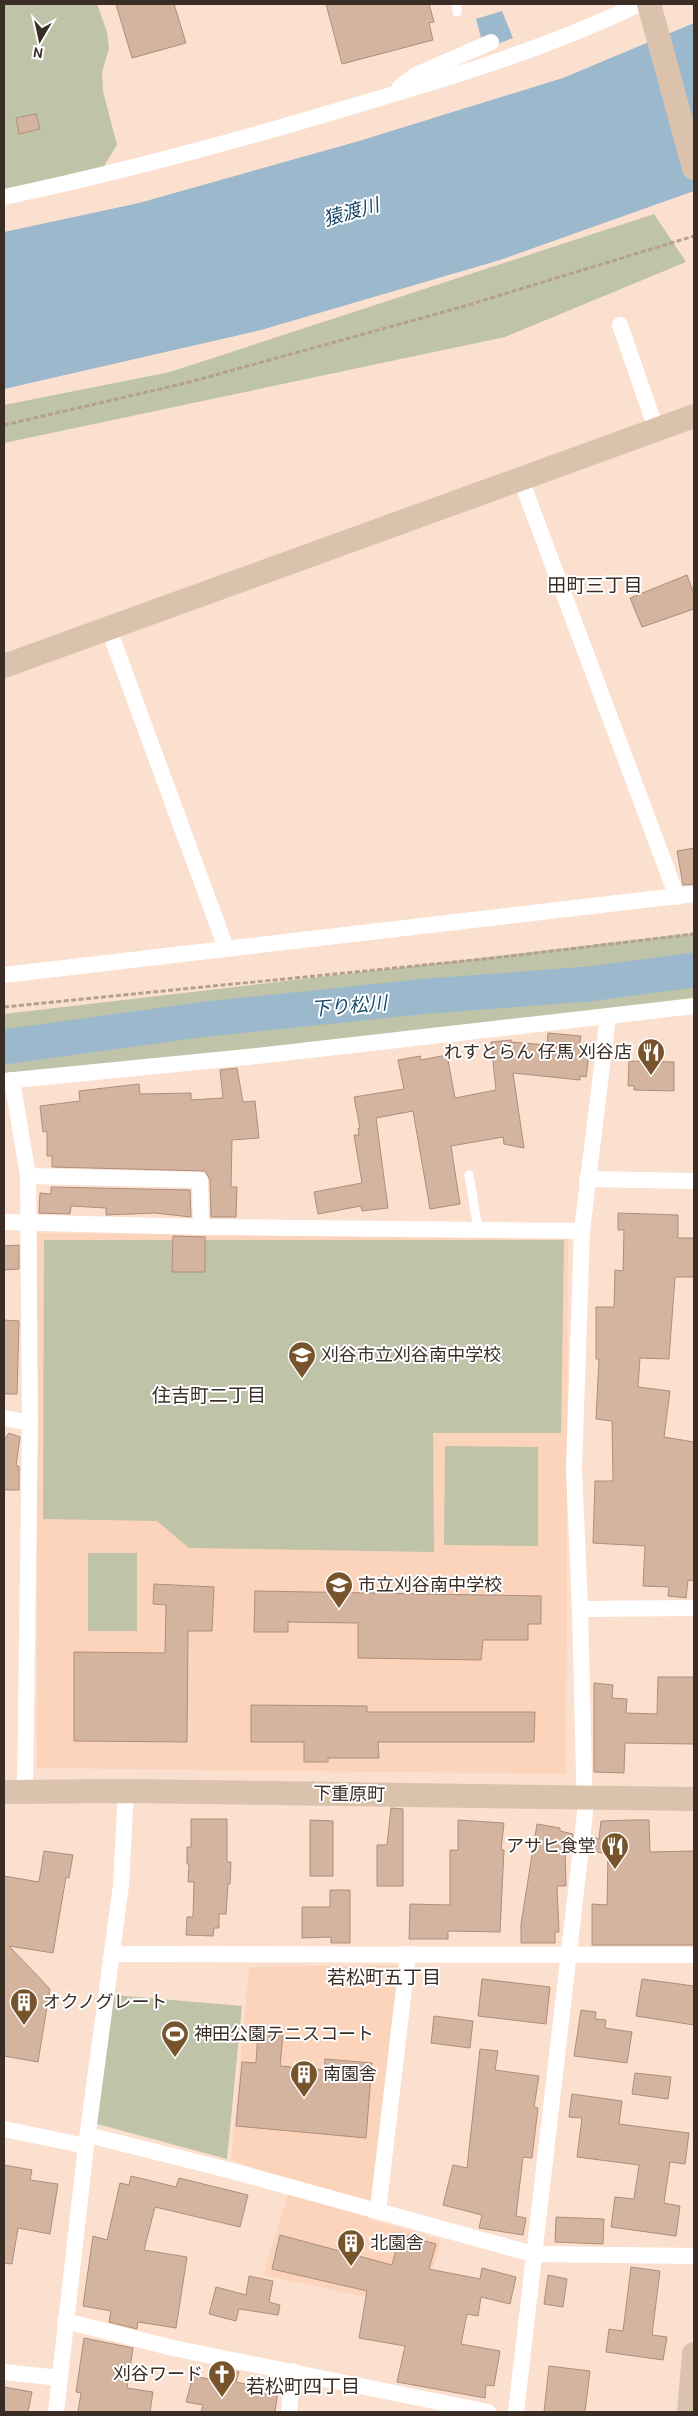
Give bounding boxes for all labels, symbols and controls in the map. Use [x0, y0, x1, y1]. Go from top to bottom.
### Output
north arrow [15, 15, 65, 65]
text: N [32, 43, 44, 63]
water label: 猿渡川 [320, 193, 383, 231]
district label: 田町三丁目 [547, 574, 643, 597]
water label: 下り松川 [310, 991, 390, 1021]
restaurant icon: れすとらん 仔馬 刈谷店 [636, 1037, 666, 1076]
place label: れすとらん 仔馬 刈谷店 [444, 1041, 632, 1063]
school or university icon: 刈谷市立刈谷南中学校 [287, 1340, 317, 1379]
place label: 刈谷市立刈谷南中学校 [321, 1344, 501, 1366]
district label: 住吉町二丁目 [152, 1384, 266, 1407]
school or university icon: 市立刈谷南中学校 [324, 1570, 354, 1609]
place label: 市立刈谷南中学校 [358, 1574, 502, 1596]
street label: 下重原町 [313, 1782, 385, 1806]
restaurant icon: アサヒ食堂 [600, 1831, 630, 1870]
place label: アサヒ食堂 [506, 1835, 596, 1857]
district label: 若松町五丁目 [327, 1966, 441, 1989]
building icon: オクノグレート [9, 1987, 39, 2026]
place label: オクノグレート [43, 1991, 168, 2013]
sports icon: 神田公園テニスコート [160, 2019, 190, 2058]
place label: 神田公園テニスコート [194, 2023, 374, 2045]
building icon: 南園舎 [289, 2059, 319, 2098]
place label: 南園舎 [323, 2063, 377, 2085]
building icon: 北園舎 [336, 2228, 366, 2267]
place label: 北園舎 [370, 2232, 424, 2254]
church icon: 刈谷ワード [207, 2359, 237, 2398]
place label: 刈谷ワード [113, 2363, 203, 2385]
district label: 若松町四丁目 [246, 2375, 360, 2398]

